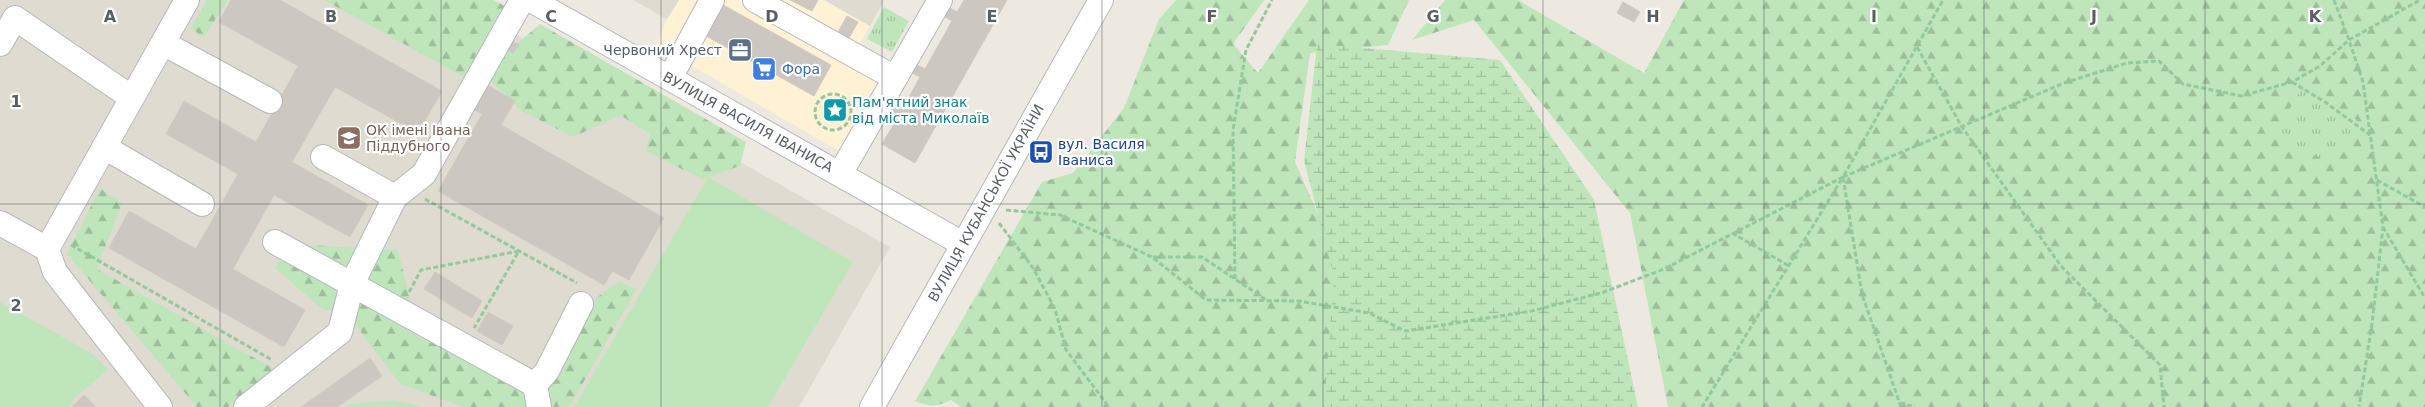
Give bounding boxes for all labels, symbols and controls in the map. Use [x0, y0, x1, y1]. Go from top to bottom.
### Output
text: A [104, 7, 117, 26]
text: B [325, 7, 337, 26]
text: C [545, 7, 557, 26]
text: D [765, 7, 779, 26]
text: E [987, 7, 997, 26]
text: F [1207, 7, 1217, 26]
text: G [1426, 7, 1440, 26]
text: H [1646, 7, 1660, 26]
text: I [1871, 7, 1877, 26]
text: J [2090, 7, 2097, 26]
text: K [2309, 7, 2322, 26]
office icon: Червоний Хрест [727, 37, 753, 63]
place label: Червоний Хрест [603, 42, 722, 58]
supermarket icon: Фора [751, 56, 777, 82]
place label: Фора [782, 61, 820, 77]
street label: ВУЛИЦЯ ВАСИЛЯ ІВАНИСА [660, 68, 836, 176]
text: 1 [10, 92, 22, 111]
place label: Пам'ятний знак від міста Миколаїв [852, 94, 989, 126]
place icon: Пам'ятний знак від міста Миколаїв [822, 97, 848, 123]
street label: ВУЛИЦЯ КУБАНСЬКОЇ УКРАЇНИ [924, 101, 1047, 304]
place label: ОК імені Івана Піддубного [366, 122, 471, 154]
school or university icon: ОК імені Івана Піддубного [336, 125, 362, 151]
place label: вул. Василя Іваниса [1058, 136, 1145, 168]
bus stop icon: вул. Василя Іваниса [1028, 139, 1054, 165]
text: 2 [10, 296, 22, 315]

